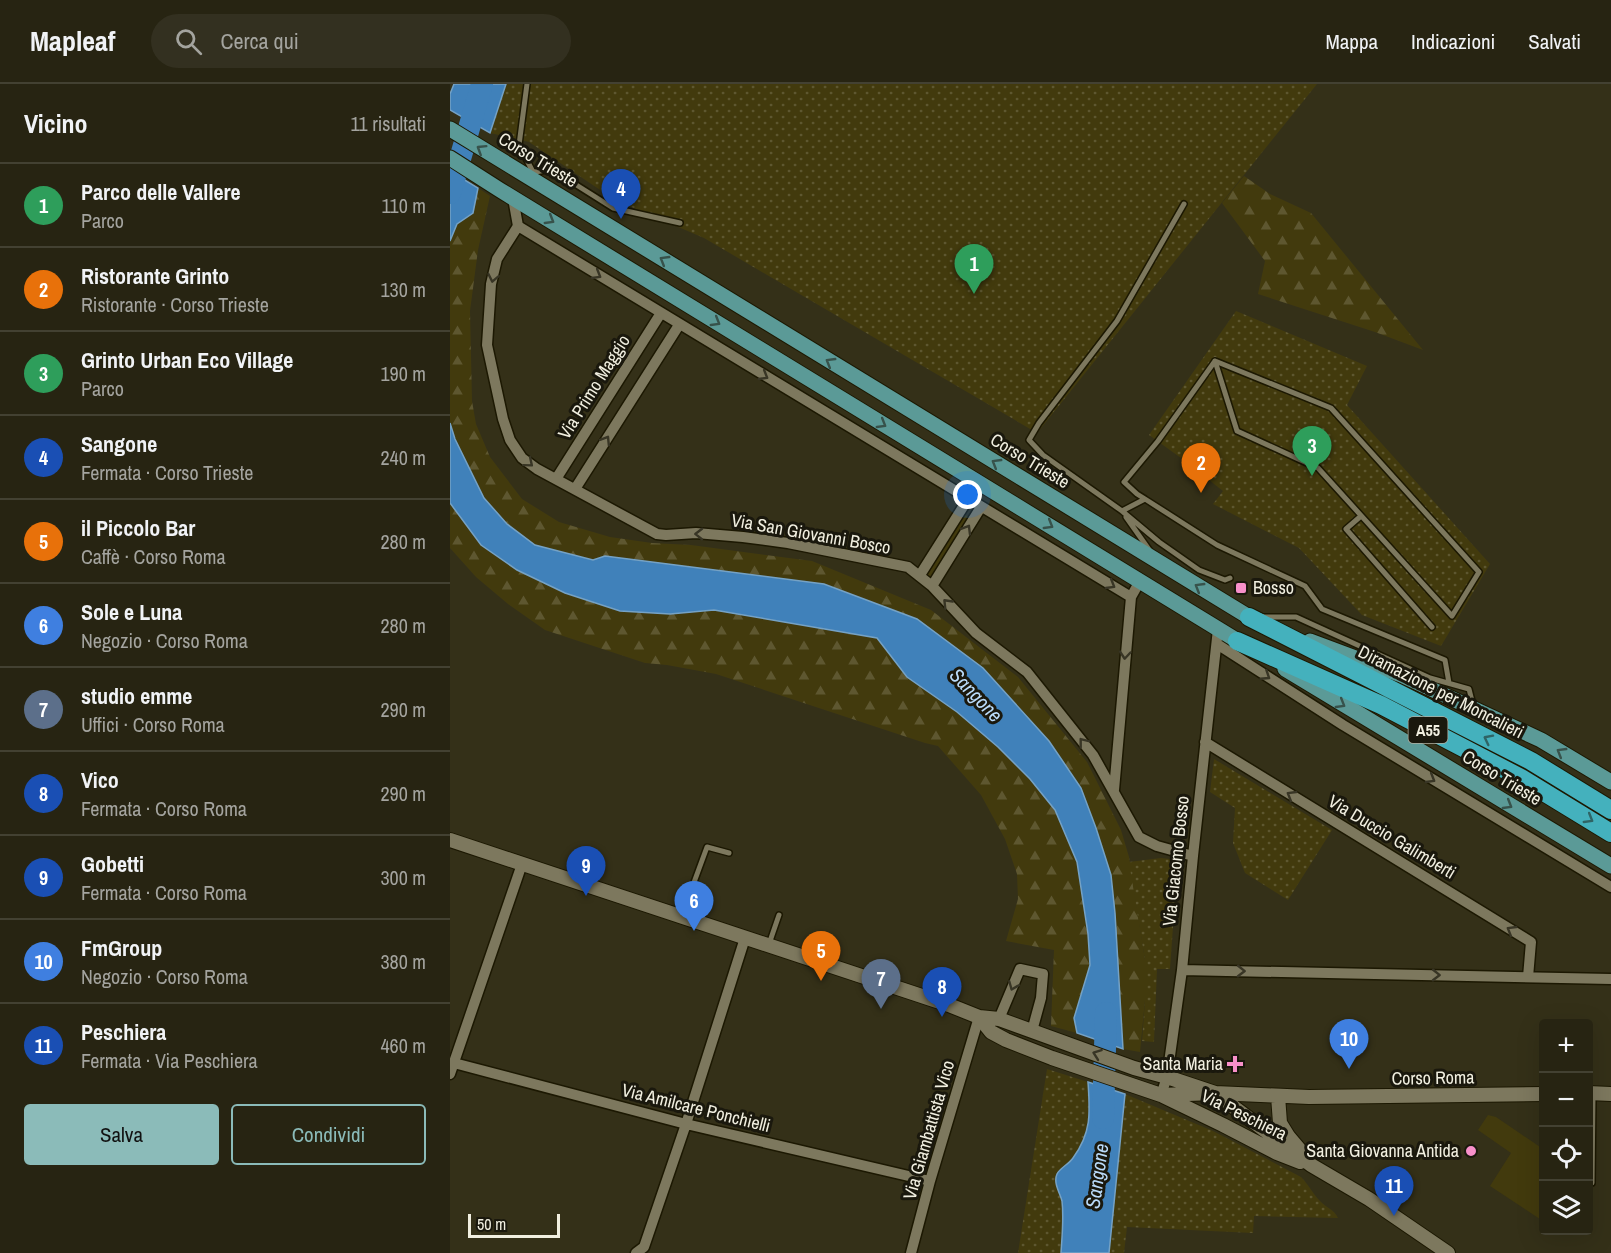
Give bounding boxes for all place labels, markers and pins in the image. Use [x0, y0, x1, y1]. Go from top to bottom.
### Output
pin: 4 [602, 170, 640, 219]
pin: 1 [954, 244, 994, 294]
pin: 3 [1292, 426, 1332, 476]
pin: 2 [1182, 444, 1221, 493]
place label: Bosso [1253, 575, 1294, 600]
marker: Bosso [1234, 581, 1248, 595]
pin: 9 [566, 846, 606, 896]
pin: 6 [674, 882, 714, 931]
pin: 5 [802, 932, 841, 981]
pin: 7 [862, 960, 900, 1009]
pin: 8 [922, 968, 962, 1017]
pin: 10 [1330, 1020, 1368, 1069]
place label: Santa Maria [1143, 1051, 1223, 1076]
marker: Santa Maria [1228, 1057, 1242, 1071]
place label: Santa Giovanna Antida [1306, 1138, 1459, 1163]
marker: Santa Giovanna Antida [1464, 1144, 1478, 1158]
pin: 11 [1374, 1166, 1414, 1216]

